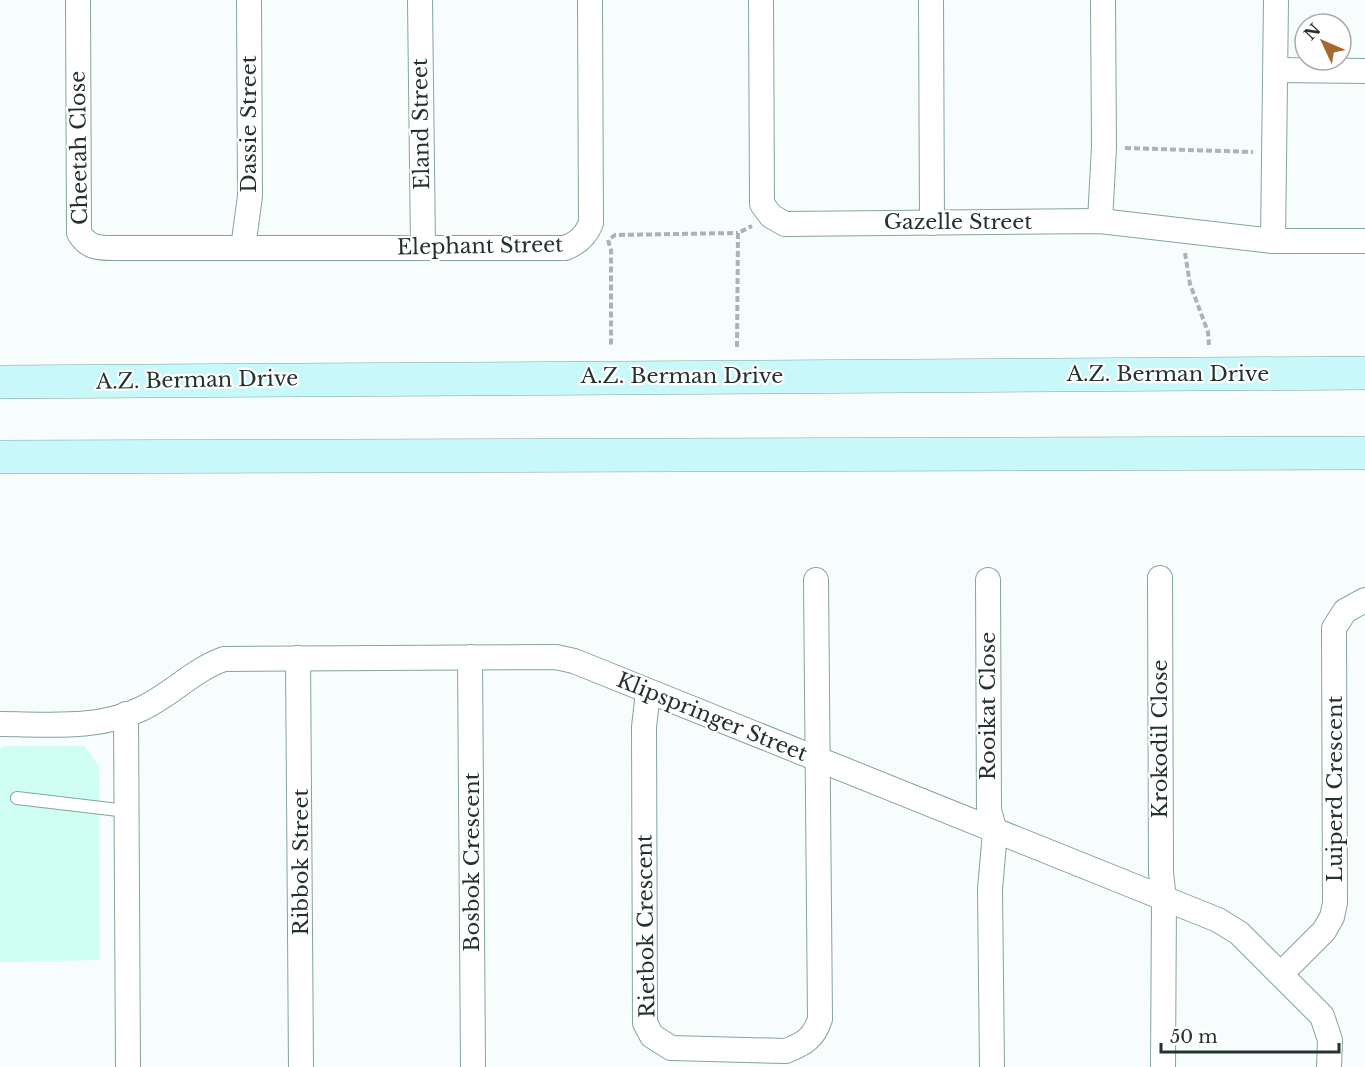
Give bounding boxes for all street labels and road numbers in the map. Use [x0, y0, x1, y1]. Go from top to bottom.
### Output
street label: Dassie Street [236, 55, 262, 193]
street label: Eland Street [407, 58, 435, 190]
street label: Cheetah Close [65, 71, 93, 225]
street label: Gazelle Street [884, 209, 1032, 235]
street label: Elephant Street [397, 232, 563, 260]
street label: A.Z. Berman Drive [1066, 361, 1269, 387]
street label: A.Z. Berman Drive [580, 363, 783, 389]
street label: A.Z. Berman Drive [95, 365, 298, 395]
street label: Rooikat Close [975, 632, 1001, 780]
street label: Krokodil Close [1147, 660, 1173, 818]
street label: Klipspringer Street [613, 667, 811, 767]
street label: Luiperd Crescent [1322, 696, 1348, 882]
street label: Bosbok Crescent [459, 772, 485, 952]
street label: Ribbok Street [288, 789, 314, 935]
street label: Rietbok Crescent [631, 834, 661, 1018]

